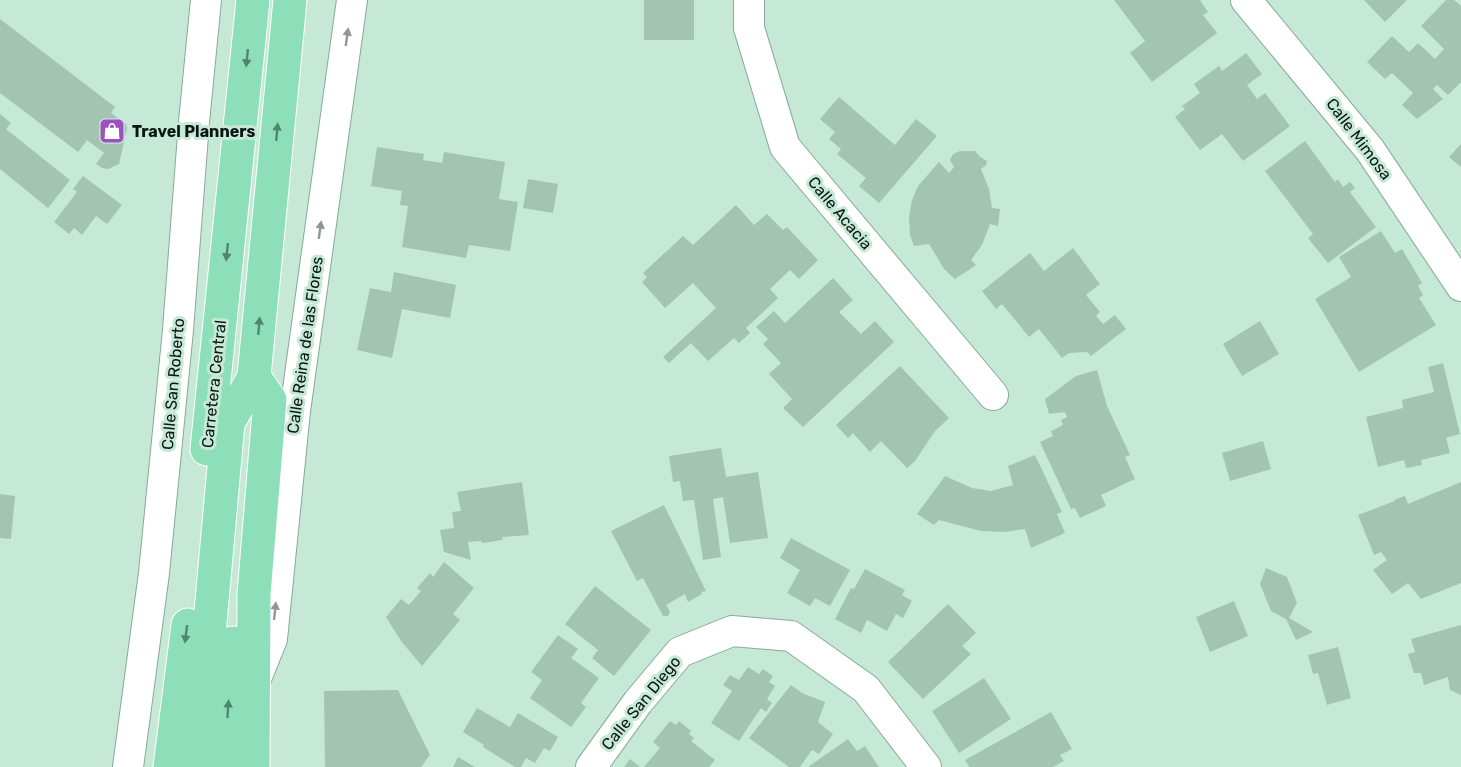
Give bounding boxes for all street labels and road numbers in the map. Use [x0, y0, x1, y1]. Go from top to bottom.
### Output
street label: Calle Mimosa [1322, 94, 1396, 184]
street label: Calle Acacia [804, 173, 876, 253]
street label: Calle Reina de las Flores [283, 255, 327, 435]
street label: Calle San Roberto [158, 317, 188, 451]
street label: Carretera Central [198, 319, 230, 449]
street label: Calle San Diego [597, 652, 685, 754]

